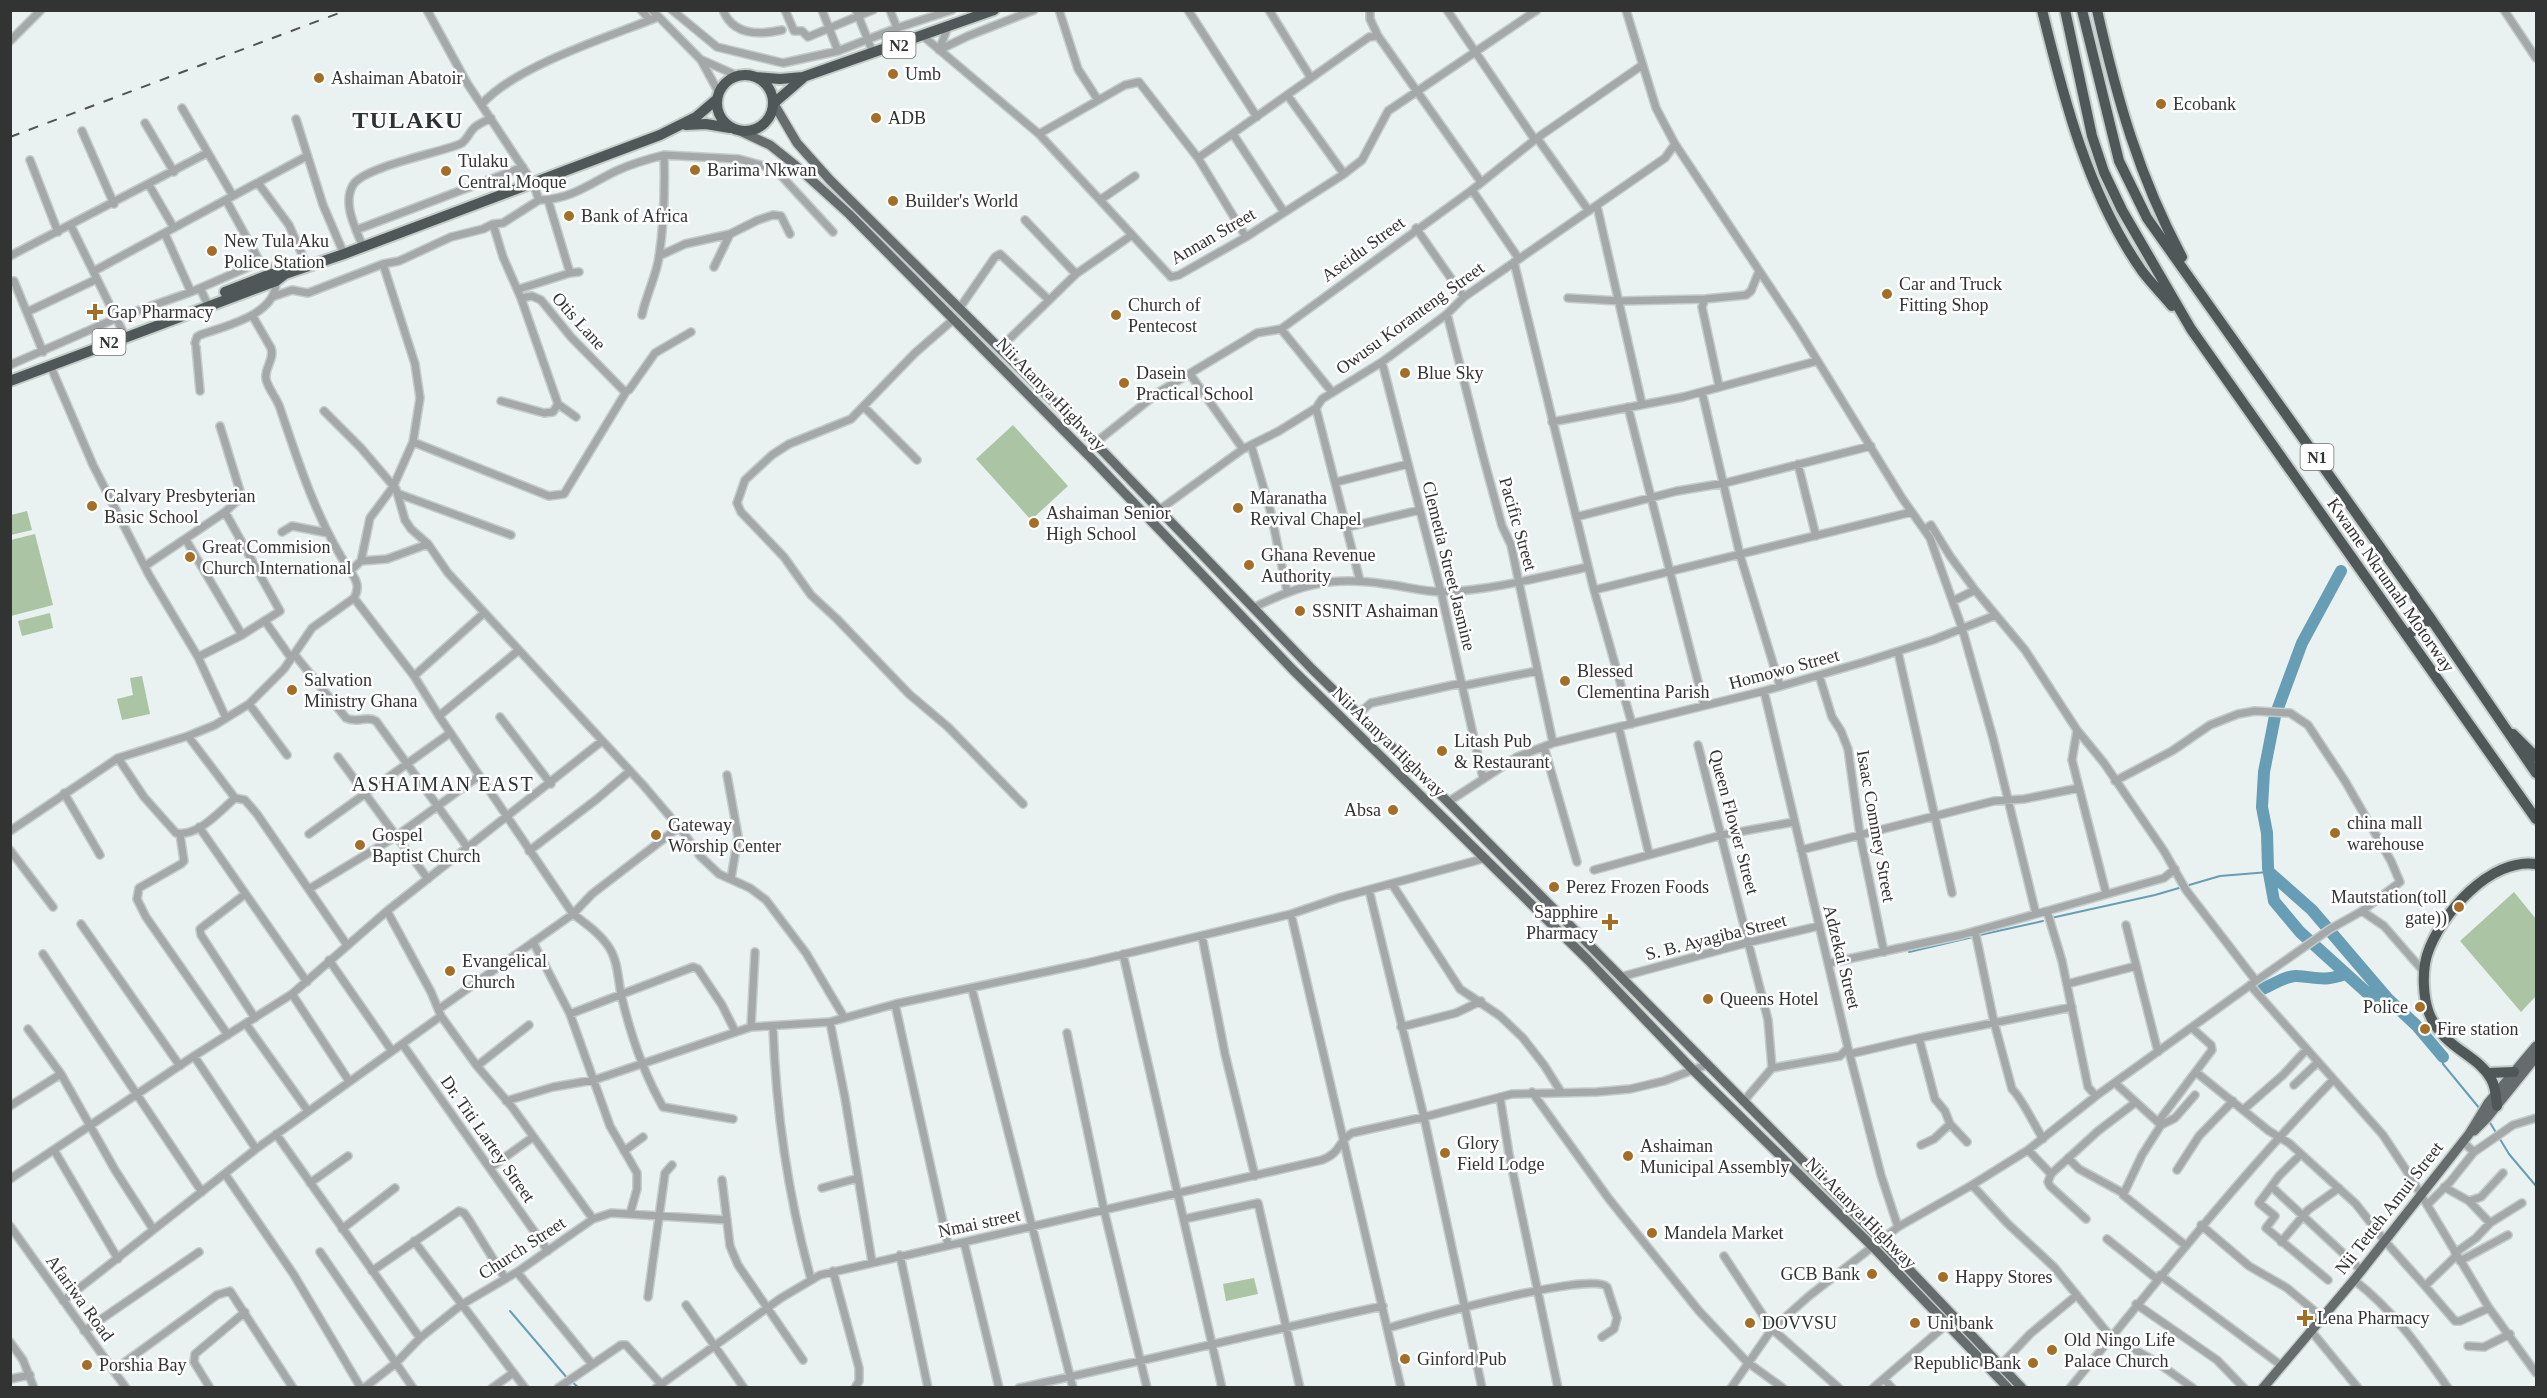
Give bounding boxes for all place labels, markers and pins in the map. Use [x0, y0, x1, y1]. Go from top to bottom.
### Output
place label: Umb [905, 64, 941, 84]
marker: Umb [886, 67, 900, 81]
place label: Ashaiman Abatoir [331, 68, 462, 88]
marker: Ashaiman Abatoir [312, 71, 326, 85]
place label: Ecobank [2173, 94, 2236, 114]
marker: Ecobank [2154, 97, 2168, 111]
place label: ADB [888, 108, 926, 128]
marker: ADB [869, 111, 883, 125]
place label: Tulaku Central Moque [458, 151, 566, 192]
place label: Barima Nkwan [707, 160, 816, 180]
marker: Barima Nkwan [688, 163, 702, 177]
marker: Tulaku Central Moque [439, 164, 453, 178]
place label: Builder's World [905, 191, 1018, 211]
marker: Builder's World [886, 194, 900, 208]
place label: Bank of Africa [581, 206, 688, 226]
marker: Bank of Africa [562, 209, 576, 223]
place label: New Tula Aku Police Station [224, 231, 329, 272]
marker: New Tula Aku Police Station [205, 244, 219, 258]
place label: Car and Truck Fitting Shop [1899, 274, 2002, 315]
marker: Car and Truck Fitting Shop [1880, 287, 1894, 301]
place label: Church of Pentecost [1128, 295, 1200, 336]
place label: Gap Pharmacy [107, 302, 213, 322]
marker: Gap Pharmacy [88, 305, 102, 319]
marker: Church of Pentecost [1109, 308, 1123, 322]
place label: Dasein Practical School [1136, 363, 1253, 404]
place label: Blue Sky [1417, 363, 1484, 383]
marker: Blue Sky [1398, 366, 1412, 380]
marker: Dasein Practical School [1117, 376, 1131, 390]
place label: Calvary Presbyterian Basic School [104, 486, 255, 527]
place label: Maranatha Revival Chapel [1250, 488, 1361, 529]
marker: Calvary Presbyterian Basic School [85, 499, 99, 513]
marker: Maranatha Revival Chapel [1231, 501, 1245, 515]
place label: Ashaiman Senior High School [1046, 503, 1170, 544]
marker: Ashaiman Senior High School [1027, 516, 1041, 530]
place label: Great Commision Church International [202, 537, 351, 578]
place label: Ghana Revenue Authority [1261, 545, 1375, 586]
marker: Great Commision Church International [183, 550, 197, 564]
marker: Ghana Revenue Authority [1242, 558, 1256, 572]
place label: SSNIT Ashaiman [1312, 601, 1438, 621]
marker: SSNIT Ashaiman [1293, 604, 1307, 618]
place label: Blessed Clementina Parish [1577, 661, 1709, 702]
place label: Salvation Ministry Ghana [304, 670, 417, 711]
marker: Blessed Clementina Parish [1558, 674, 1572, 688]
marker: Salvation Ministry Ghana [285, 683, 299, 697]
place label: Litash Pub & Restaurant [1454, 731, 1549, 772]
marker: Litash Pub & Restaurant [1435, 744, 1449, 758]
place label: Absa [1344, 800, 1381, 820]
marker: Absa [1386, 803, 1400, 817]
place label: china mall warehouse [2347, 813, 2424, 854]
place label: Gateway Worship Center [668, 815, 781, 856]
place label: Gospel Baptist Church [372, 825, 481, 866]
marker: china mall warehouse [2328, 826, 2342, 840]
marker: Gateway Worship Center [649, 828, 663, 842]
marker: Gospel Baptist Church [353, 838, 367, 852]
place label: Perez Frozen Foods [1566, 877, 1709, 897]
marker: Perez Frozen Foods [1547, 880, 1561, 894]
place label: Mautstation(toll gate)) [2331, 887, 2447, 929]
marker: Mautstation(toll gate)) [2452, 900, 2466, 914]
place label: Sapphire Pharmacy [1526, 902, 1598, 943]
marker: Sapphire Pharmacy [1603, 915, 1617, 929]
place label: Evangelical Church [462, 951, 547, 992]
marker: Evangelical Church [443, 964, 457, 978]
place label: Queens Hotel [1720, 989, 1818, 1009]
marker: Queens Hotel [1701, 992, 1715, 1006]
place label: Police [2363, 997, 2408, 1017]
marker: Police [2413, 1000, 2427, 1014]
place label: Fire station [2437, 1019, 2519, 1039]
marker: Fire station [2418, 1022, 2432, 1036]
place label: Glory Field Lodge [1457, 1133, 1545, 1174]
place label: Ashaiman Municipal Assembly [1640, 1136, 1790, 1177]
marker: Glory Field Lodge [1438, 1146, 1452, 1160]
marker: Ashaiman Municipal Assembly [1621, 1149, 1635, 1163]
place label: Mandela Market [1664, 1223, 1783, 1243]
marker: Mandela Market [1645, 1226, 1659, 1240]
place label: GCB Bank [1780, 1264, 1860, 1284]
marker: GCB Bank [1865, 1267, 1879, 1281]
place label: Happy Stores [1955, 1267, 2053, 1287]
marker: Happy Stores [1936, 1270, 1950, 1284]
place label: Lena Pharmacy [2317, 1308, 2429, 1328]
marker: Lena Pharmacy [2298, 1311, 2312, 1325]
place label: DOVVSU [1762, 1313, 1837, 1333]
place label: Uni bank [1927, 1313, 1994, 1333]
marker: DOVVSU [1743, 1316, 1757, 1330]
marker: Uni bank [1908, 1316, 1922, 1330]
place label: Old Ningo Life Palace Church [2064, 1330, 2175, 1371]
marker: Old Ningo Life Palace Church [2045, 1343, 2059, 1357]
place label: Ginford Pub [1417, 1349, 1507, 1369]
marker: Ginford Pub [1398, 1352, 1412, 1366]
place label: Republic Bank [1914, 1353, 2021, 1373]
place label: Porshia Bay [99, 1355, 187, 1375]
marker: Republic Bank [2026, 1356, 2040, 1370]
marker: Porshia Bay [80, 1358, 94, 1372]

